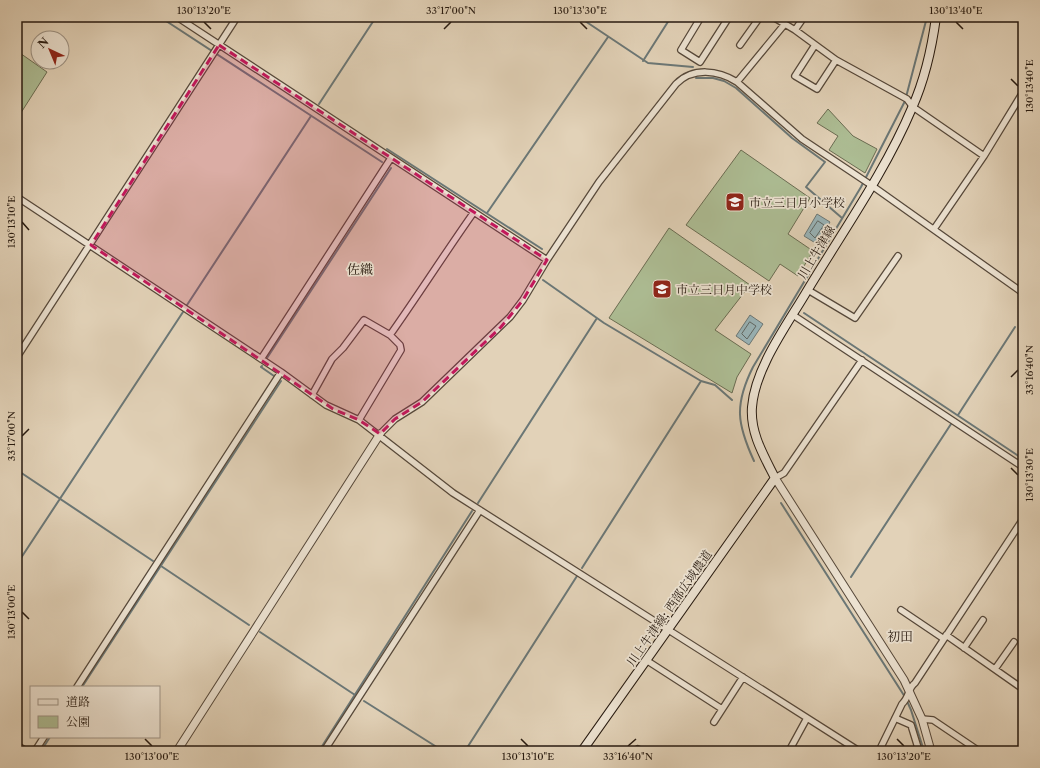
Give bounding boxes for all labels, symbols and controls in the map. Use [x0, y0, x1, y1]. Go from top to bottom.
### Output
text: 130°13'20"E [177, 4, 231, 17]
text: 33°17'00"N [426, 4, 476, 17]
text: 130°13'30"E [553, 4, 607, 17]
text: 130°13'40"E [929, 4, 983, 17]
north arrow [30, 30, 70, 70]
text: N [35, 34, 52, 51]
text: 130°13'40"E [1023, 59, 1036, 113]
school or university icon: 市立三日月小学校 [724, 191, 746, 213]
place label: 市立三日月小学校 [749, 195, 845, 210]
text: 130°13'10"E [5, 196, 18, 248]
street label: 川上牛津線 [794, 222, 838, 282]
district label: 佐織 [347, 261, 373, 277]
school or university icon: 市立三日月中学校 [651, 278, 673, 300]
place label: 市立三日月中学校 [676, 282, 772, 297]
text: 33°16'40"N [1023, 345, 1036, 395]
text: 33°17'00"N [5, 411, 18, 461]
text: 130°13'30"E [1023, 448, 1036, 502]
street label: 川上牛津線; 西部広域農道 [623, 547, 715, 669]
text: 130°13'00"E [5, 585, 18, 639]
district label: 初田 [887, 628, 913, 644]
legend [30, 686, 160, 738]
text: 道路 [66, 694, 90, 709]
text: 公園 [66, 714, 90, 729]
text: 130°13'00"E [125, 750, 179, 763]
text: 130°13'10"E [502, 750, 554, 763]
text: 33°16'40"N [603, 750, 653, 763]
text: 130°13'20"E [877, 750, 931, 763]

